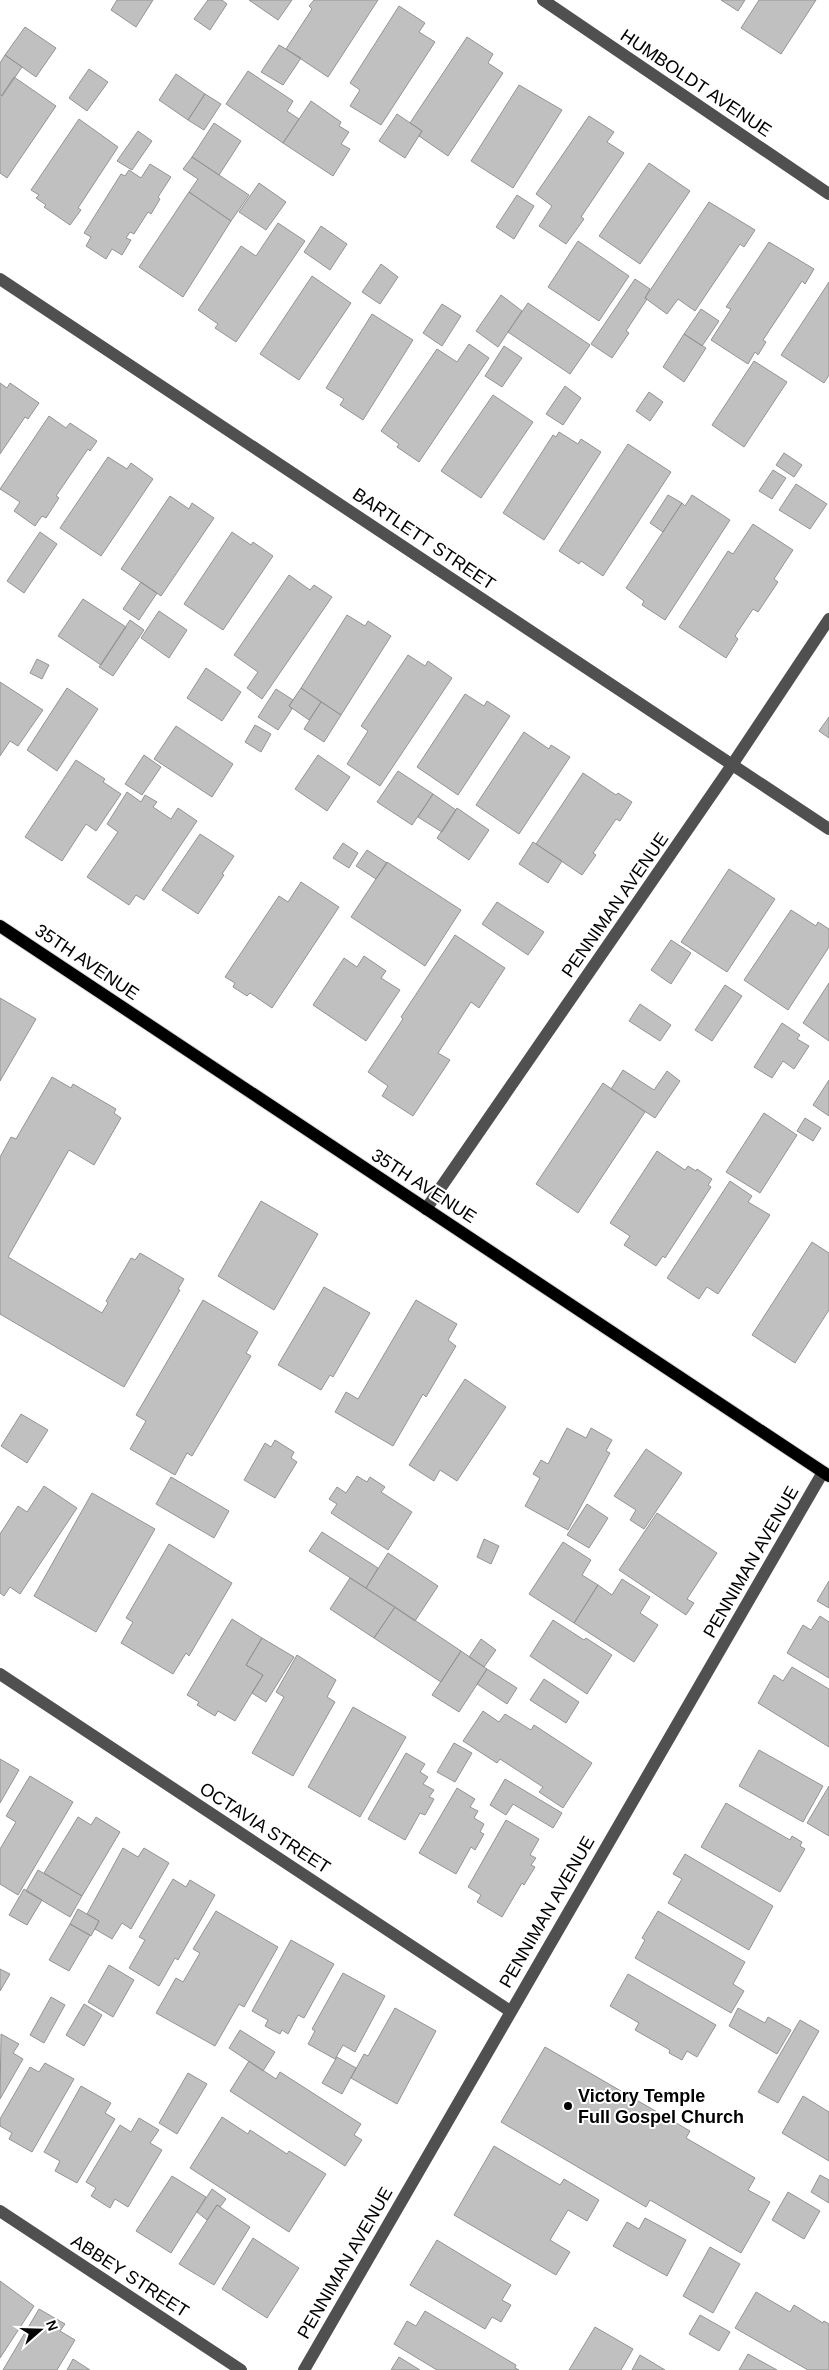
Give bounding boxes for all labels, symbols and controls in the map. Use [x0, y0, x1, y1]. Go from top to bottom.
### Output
street label: HUMBOLDT AVENUE [617, 25, 775, 141]
street label: BARTLETT STREET [349, 484, 499, 594]
street label: PENNIMAN AVENUE [558, 829, 672, 981]
street label: 35TH AVENUE [31, 920, 143, 1004]
street label: 35TH AVENUE [368, 1145, 480, 1227]
street label: PENNIMAN AVENUE [699, 1483, 803, 1641]
street label: OCTAVIA STREET [196, 1778, 334, 1878]
street label: PENNIMAN AVENUE [495, 1833, 599, 1991]
place label: Victory Temple Full Gospel Church [578, 2086, 744, 2127]
marker: Victory Temple Full Gospel Church [562, 2100, 574, 2112]
street label: PENNIMAN AVENUE [293, 2184, 397, 2342]
street label: ABBEY STREET [68, 2231, 192, 2321]
north arrow [15, 2305, 65, 2355]
text: N [43, 2318, 61, 2333]

